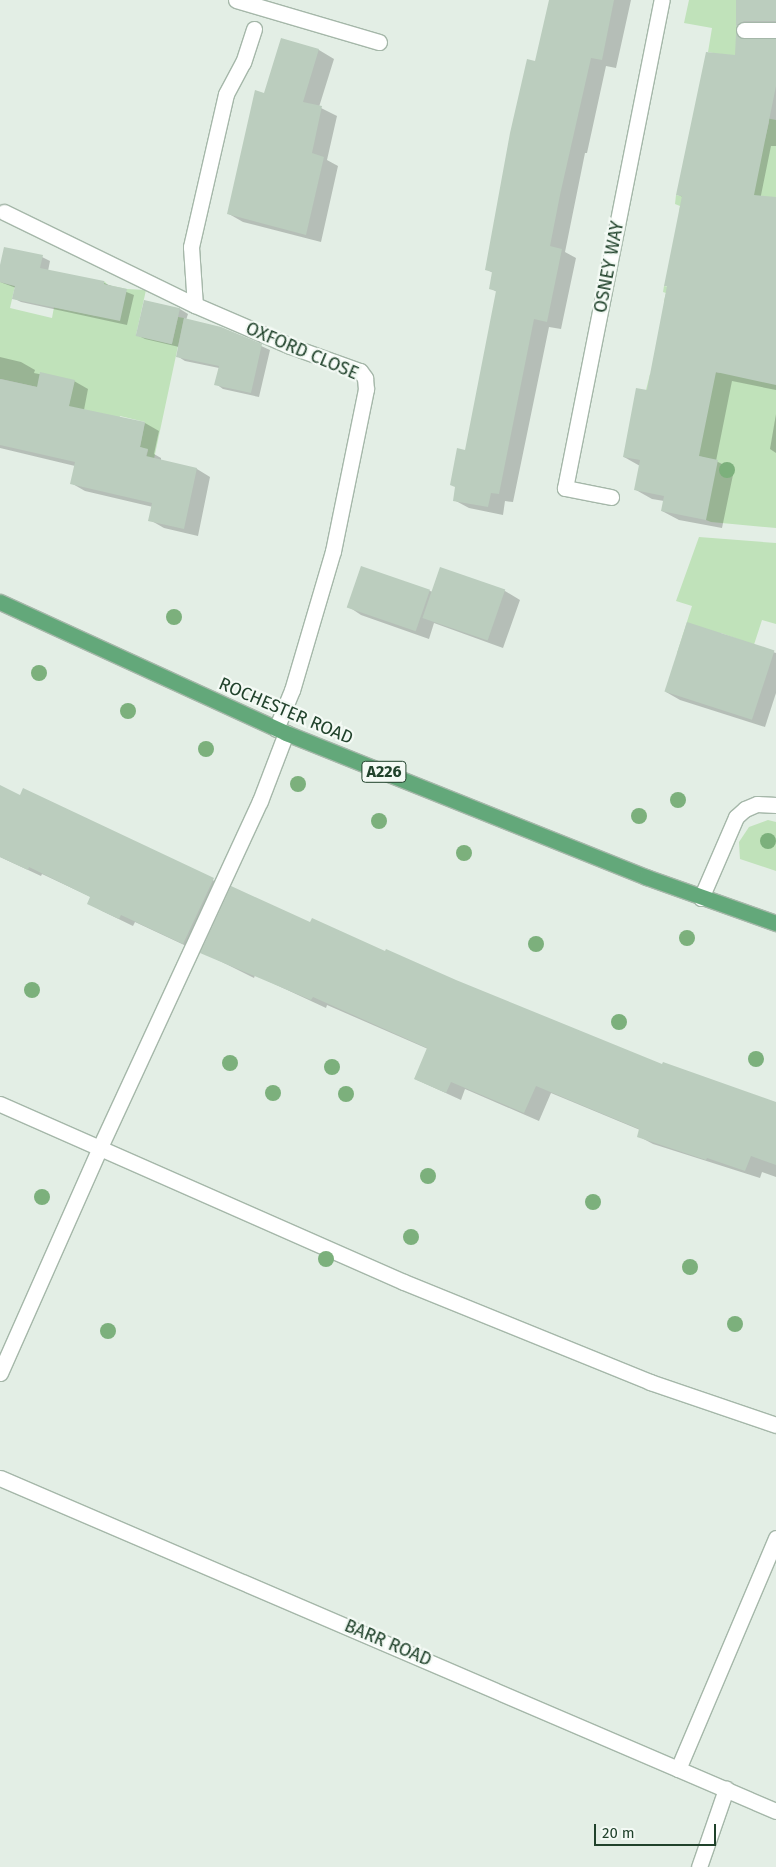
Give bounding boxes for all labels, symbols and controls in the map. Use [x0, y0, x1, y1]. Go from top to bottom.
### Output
street label: OSNEY WAY [590, 219, 628, 315]
street label: OXFORD CLOSE [242, 318, 362, 384]
street label: ROCHESTER ROAD [216, 673, 356, 749]
road number: A226 [360, 759, 408, 786]
street label: BARR ROAD [341, 1615, 435, 1671]
scale bar [596, 1814, 718, 1846]
text: 20 m [602, 1824, 635, 1842]

